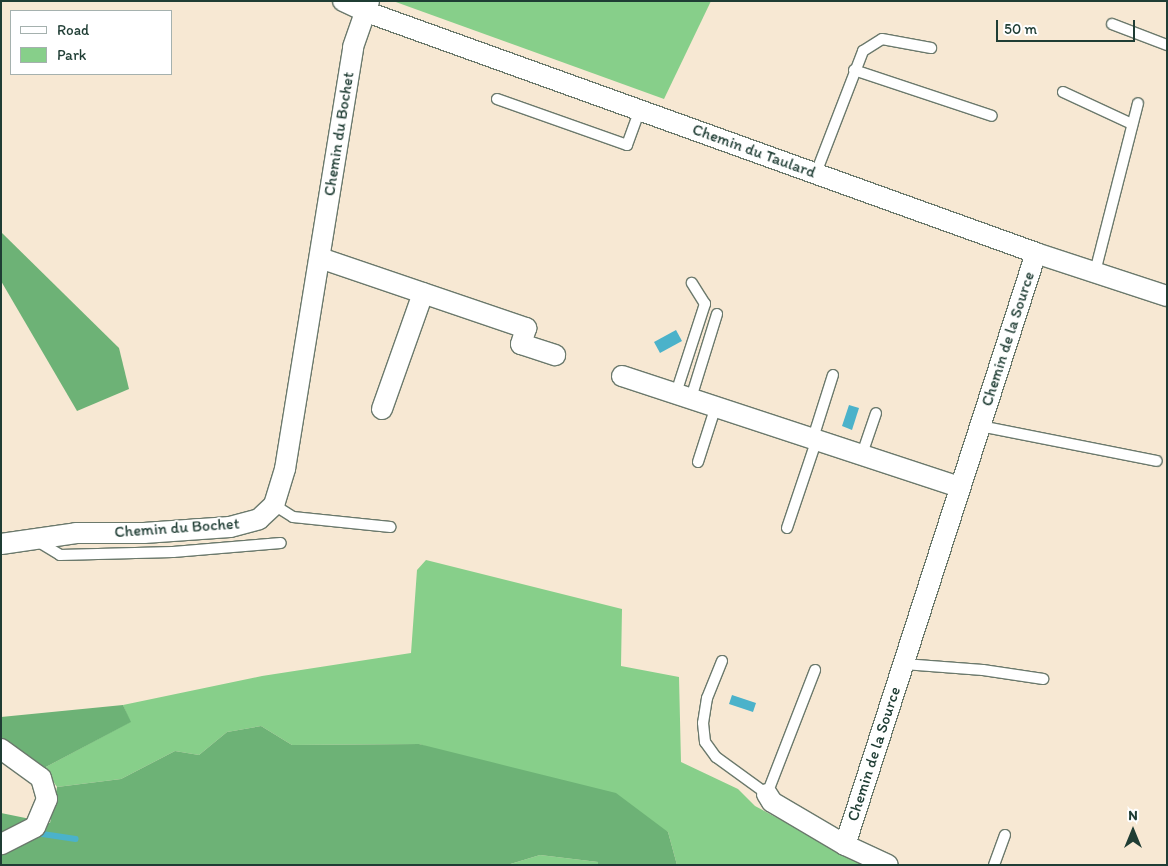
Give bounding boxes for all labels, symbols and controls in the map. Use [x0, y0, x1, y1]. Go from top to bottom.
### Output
legend [10, 10, 172, 75]
scale bar [998, 10, 1137, 42]
text: 50 m [1004, 20, 1037, 38]
text: Road [57, 21, 89, 39]
text: Park [57, 46, 87, 64]
street label: Chemin du Bochet [320, 71, 358, 197]
street label: Chemin du Taulard [690, 120, 818, 182]
street label: Chemin de la Source [977, 270, 1039, 408]
street label: Chemin du Bochet [114, 514, 240, 542]
street label: Chemin de la Source [843, 685, 905, 823]
north arrow [1108, 806, 1158, 856]
text: N [1128, 807, 1138, 824]

